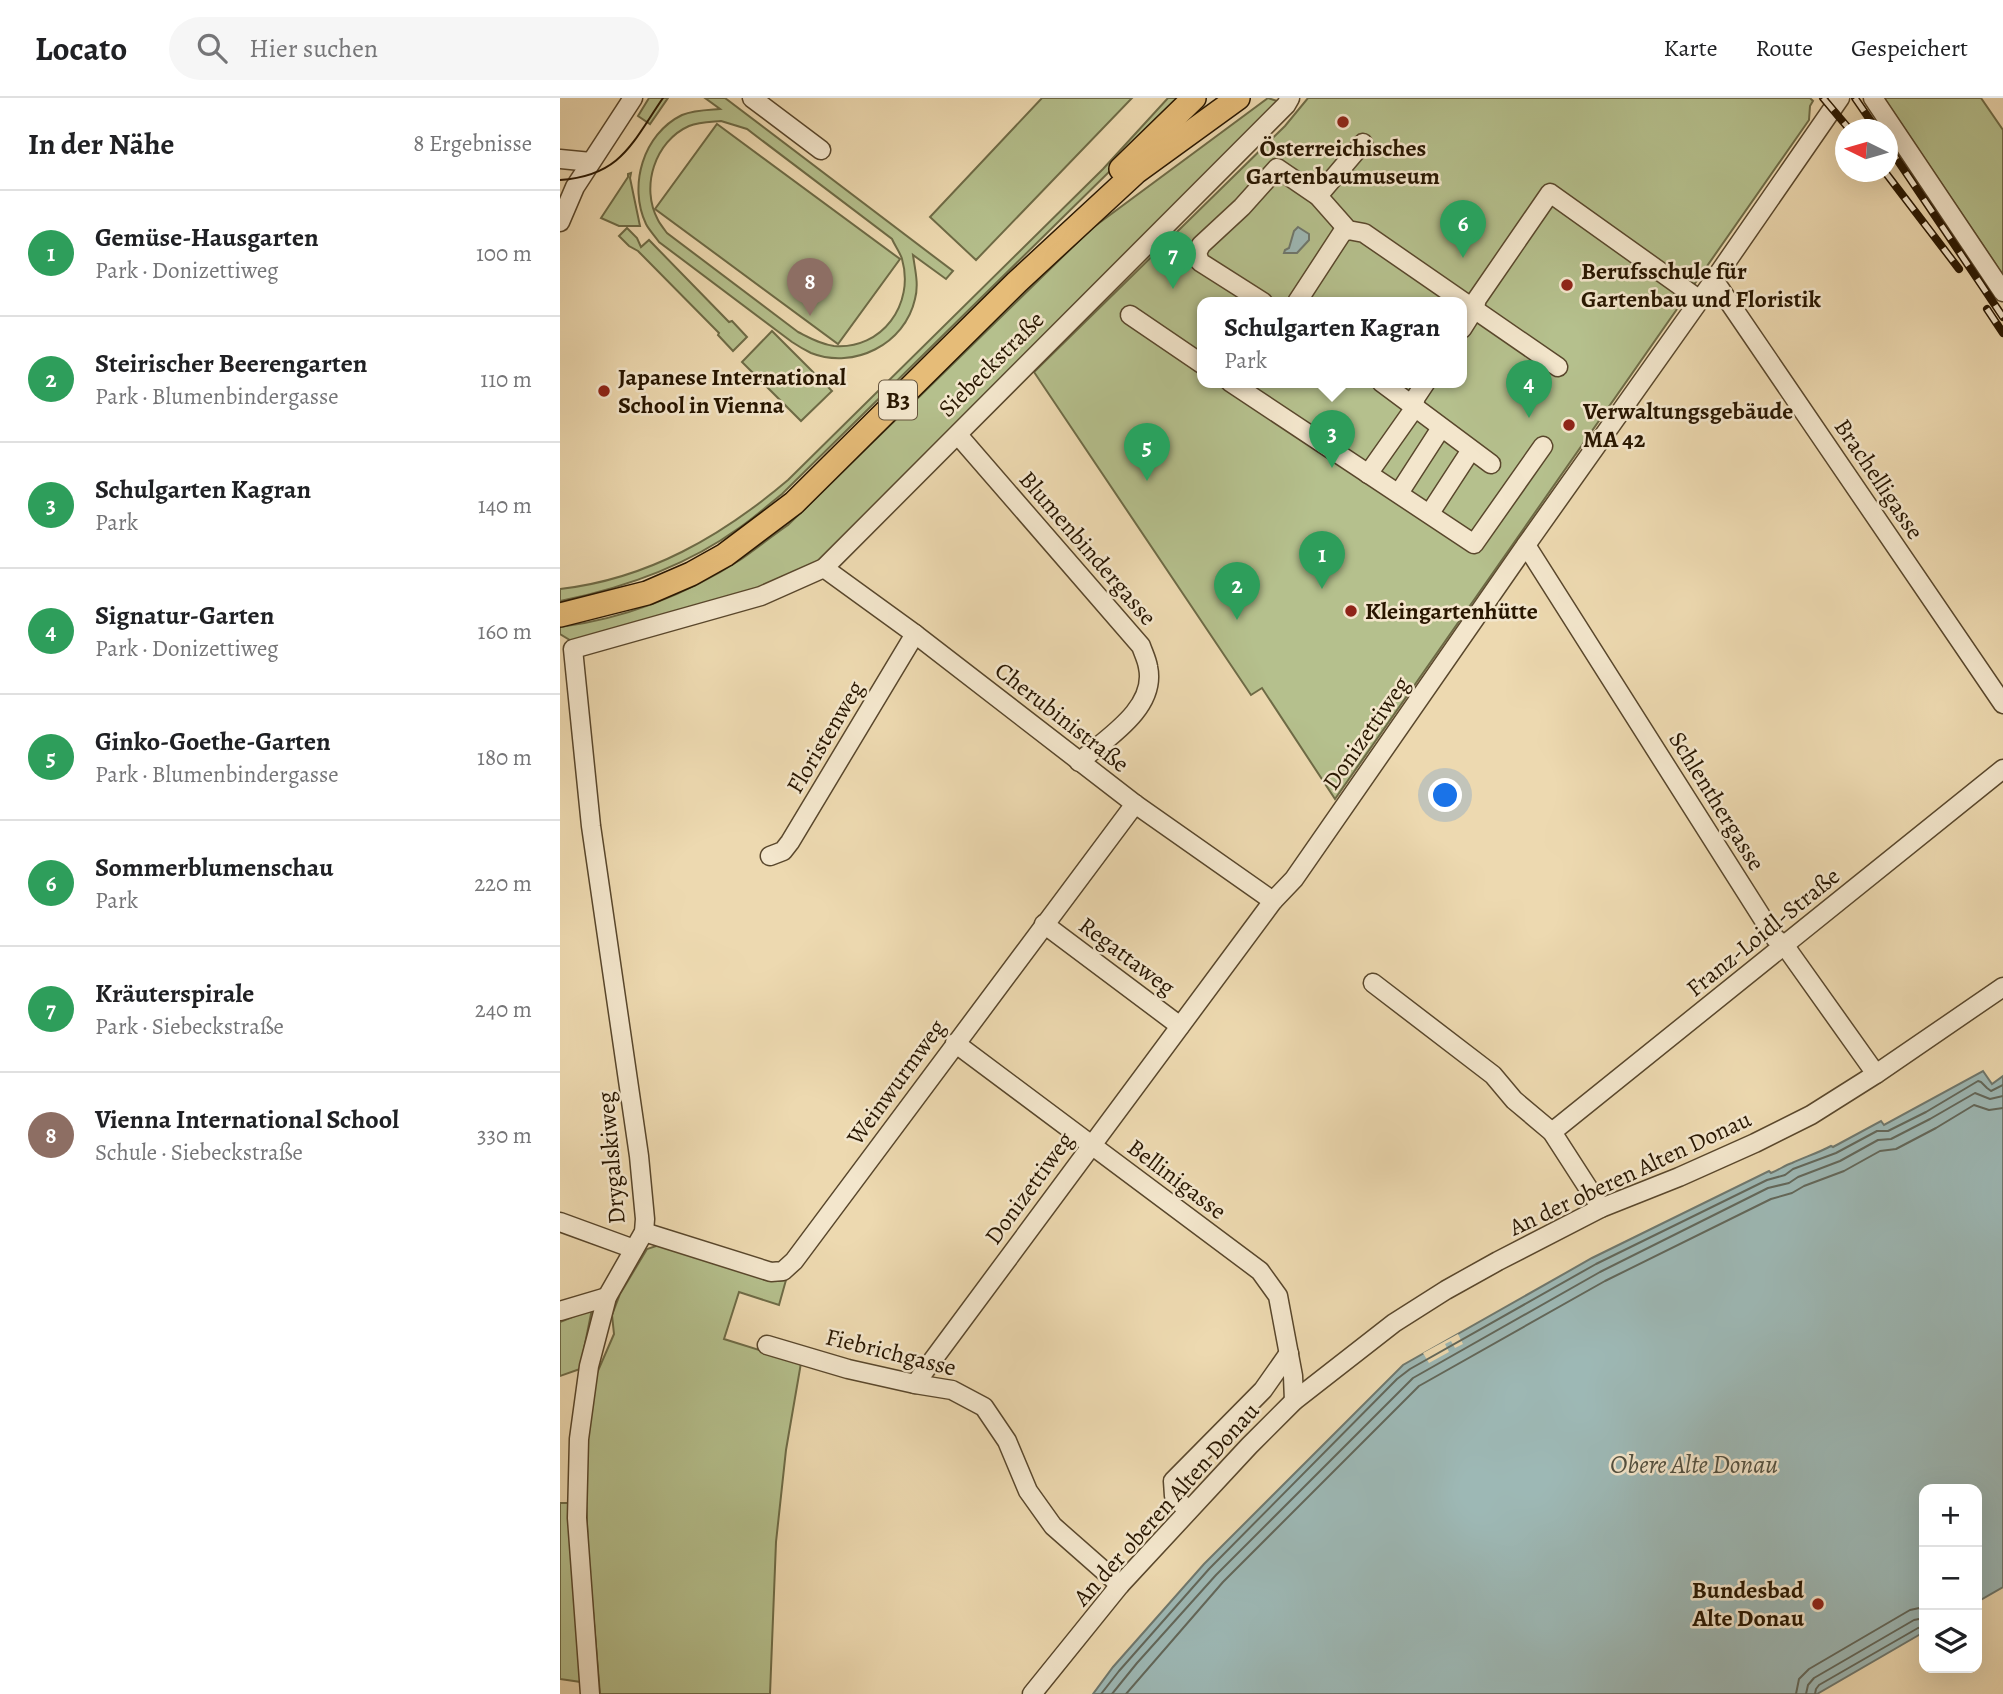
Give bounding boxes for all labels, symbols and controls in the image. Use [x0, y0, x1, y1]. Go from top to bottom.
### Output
search box [169, 17, 659, 80]
text: Locato [35, 26, 127, 71]
icon: search [193, 29, 231, 67]
text: Hier suchen [249, 31, 378, 66]
text: Karte [1664, 32, 1717, 64]
text: Route [1755, 32, 1813, 64]
text: Gespeichert [1851, 32, 1968, 64]
marker: Österreichisches Gartenbaumuseum [1335, 114, 1351, 130]
north arrow [1835, 119, 1898, 182]
text: In der Nähe [28, 124, 174, 164]
text: 8 Ergebnisse [413, 128, 532, 159]
place label: Österreichisches Gartenbaumuseum [1246, 132, 1440, 192]
pin: 6 [1440, 200, 1486, 258]
text: Gemüse-Hausgarten [95, 220, 319, 255]
pin: 7 [1150, 231, 1196, 289]
text: 1 [47, 238, 55, 269]
text: 100 m [476, 238, 532, 269]
text: Park · Donizettiweg [95, 255, 279, 286]
place label: Berufsschule für Gartenbau und Floristik [1581, 255, 1822, 315]
pin: 8 [787, 258, 833, 316]
marker: Berufsschule für Gartenbau und Floristik [1559, 277, 1575, 293]
popup [1197, 297, 1467, 388]
street label: Siebeckstraße [931, 304, 1051, 424]
text: Schulgarten Kagran [1224, 310, 1440, 345]
text: Park [1224, 345, 1267, 376]
text: Steirischer Beerengarten [95, 346, 367, 381]
pin: 4 [1506, 360, 1552, 418]
place label: Japanese International School in Vienna [618, 361, 847, 421]
text: 2 [45, 364, 57, 395]
text: 110 m [480, 364, 532, 395]
road number: B3 [879, 380, 917, 420]
text: Park · Blumenbindergasse [95, 381, 339, 412]
marker: Japanese International School in Vienna [596, 383, 612, 399]
place label: Verwaltungsgebäude MA 42 [1582, 395, 1793, 455]
pin: 3 [1309, 410, 1355, 468]
street label: Brachelligasse [1827, 412, 1931, 546]
marker: Verwaltungsgebäude MA 42 [1561, 417, 1577, 433]
pin: 5 [1124, 423, 1170, 481]
street label: Blumenbindergasse [1012, 464, 1164, 632]
text: Schulgarten Kagran [95, 472, 311, 507]
text: 3 [46, 490, 56, 521]
text: 140 m [478, 490, 532, 521]
text: Park [95, 507, 138, 538]
pin: 1 [1299, 531, 1345, 589]
pin: 2 [1214, 562, 1260, 620]
place label: Kleingartenhütte [1365, 595, 1538, 627]
text: Signatur-Garten [95, 598, 274, 633]
marker: Kleingartenhütte [1343, 603, 1359, 619]
text: 4 [46, 616, 56, 647]
text: 160 m [478, 616, 532, 647]
text: Park · Donizettiweg [95, 633, 279, 664]
street label: Cherubinistraße [988, 654, 1136, 780]
street label: Donizettiweg [1315, 670, 1417, 796]
street label: Floristenweg [779, 675, 871, 799]
text: Ginko-Goethe-Garten [95, 724, 331, 759]
street label: Schlenthergasse [1661, 725, 1773, 877]
text: 5 [46, 742, 56, 773]
text: 180 m [477, 742, 532, 773]
text: Park · Blumenbindergasse [95, 759, 339, 790]
your location [1428, 778, 1462, 812]
text: Sommerblumenschau [95, 850, 333, 885]
street label: Franz-Loidl-Straße [1679, 860, 1847, 1004]
text: 6 [46, 868, 56, 899]
text: 220 m [474, 868, 532, 899]
text: Park [95, 885, 138, 916]
street label: Regattaweg [1072, 909, 1182, 1003]
text: Kräuterspirale [95, 976, 254, 1011]
text: 7 [46, 994, 56, 1025]
text: 240 m [475, 994, 532, 1025]
text: Park · Siebeckstraße [95, 1011, 284, 1042]
street label: Weinwurmweg [839, 1013, 953, 1152]
street label: Drygalskiweg [589, 1090, 633, 1226]
text: Vienna International School [95, 1102, 399, 1137]
street label: An der oberen Alten Donau [1503, 1103, 1756, 1244]
text: 8 [45, 1120, 57, 1151]
text: 330 m [477, 1120, 532, 1151]
street label: Donizettiweg [977, 1125, 1081, 1251]
street label: Bellinigasse [1121, 1131, 1233, 1227]
text: Schule · Siebeckstraße [95, 1137, 303, 1168]
street label: Fiebrichgasse [822, 1320, 960, 1384]
street label: An der oberen Alten Donau [1065, 1395, 1266, 1613]
water label: Obere Alte Donau [1610, 1447, 1778, 1482]
map controls [1919, 1484, 1982, 1673]
button: + [1919, 1484, 1982, 1547]
button: − [1919, 1547, 1982, 1610]
place label: Bundesbad Alte Donau [1691, 1574, 1805, 1634]
marker: Bundesbad Alte Donau [1810, 1596, 1826, 1612]
button: layers [1919, 1610, 1982, 1673]

